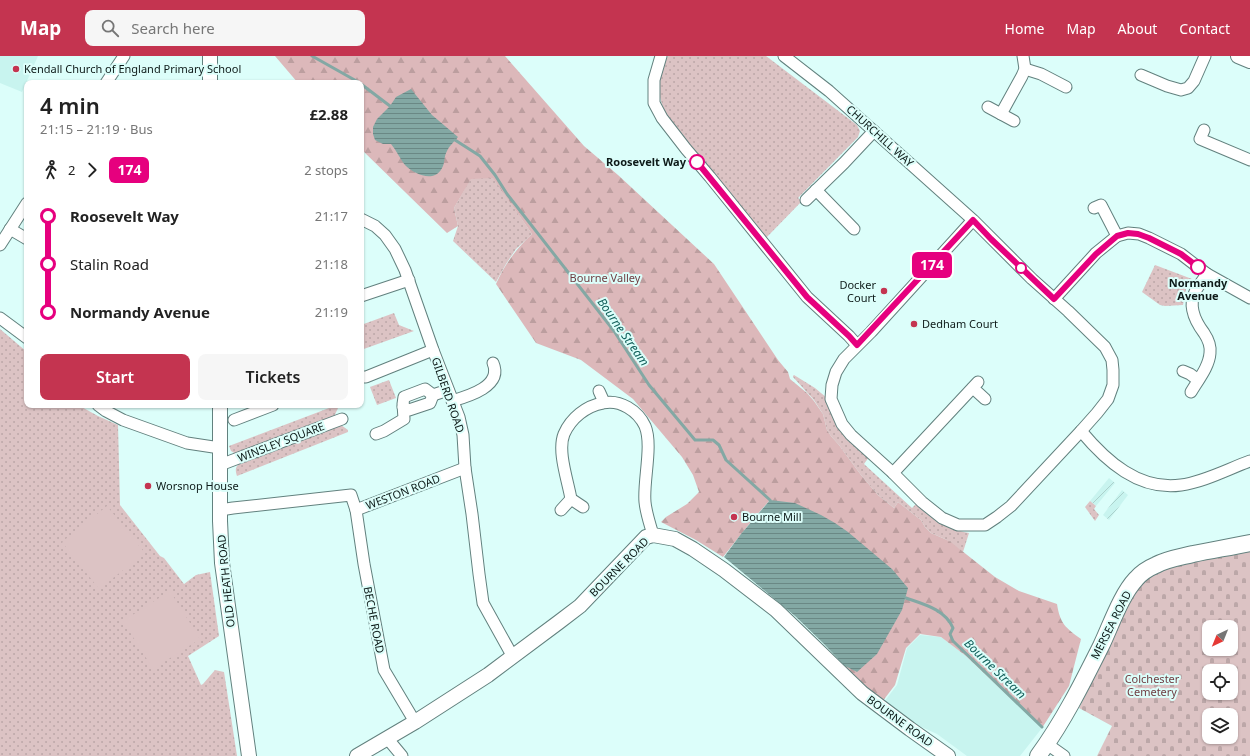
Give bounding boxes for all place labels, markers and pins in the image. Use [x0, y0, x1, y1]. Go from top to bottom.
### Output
place label: Kendall Church of England Primary School [24, 61, 241, 76]
marker: Kendall Church of England Primary School [11, 64, 21, 74]
place label: Roosevelt Way [606, 154, 687, 169]
marker: Roosevelt Way [689, 154, 705, 170]
marker: Normandy Avenue [1190, 259, 1206, 275]
unlabelled marker [1015, 262, 1027, 274]
place label: Normandy Avenue [1169, 275, 1228, 303]
place label: Docker Court [839, 277, 876, 305]
marker: Docker Court [879, 286, 889, 296]
place label: Dedham Court [922, 316, 998, 331]
marker: Dedham Court [909, 319, 919, 329]
place label: Worsnop House [156, 478, 239, 493]
marker: Worsnop House [143, 481, 153, 491]
place label: Bourne Mill [742, 509, 802, 524]
marker: Bourne Mill [729, 512, 739, 522]

